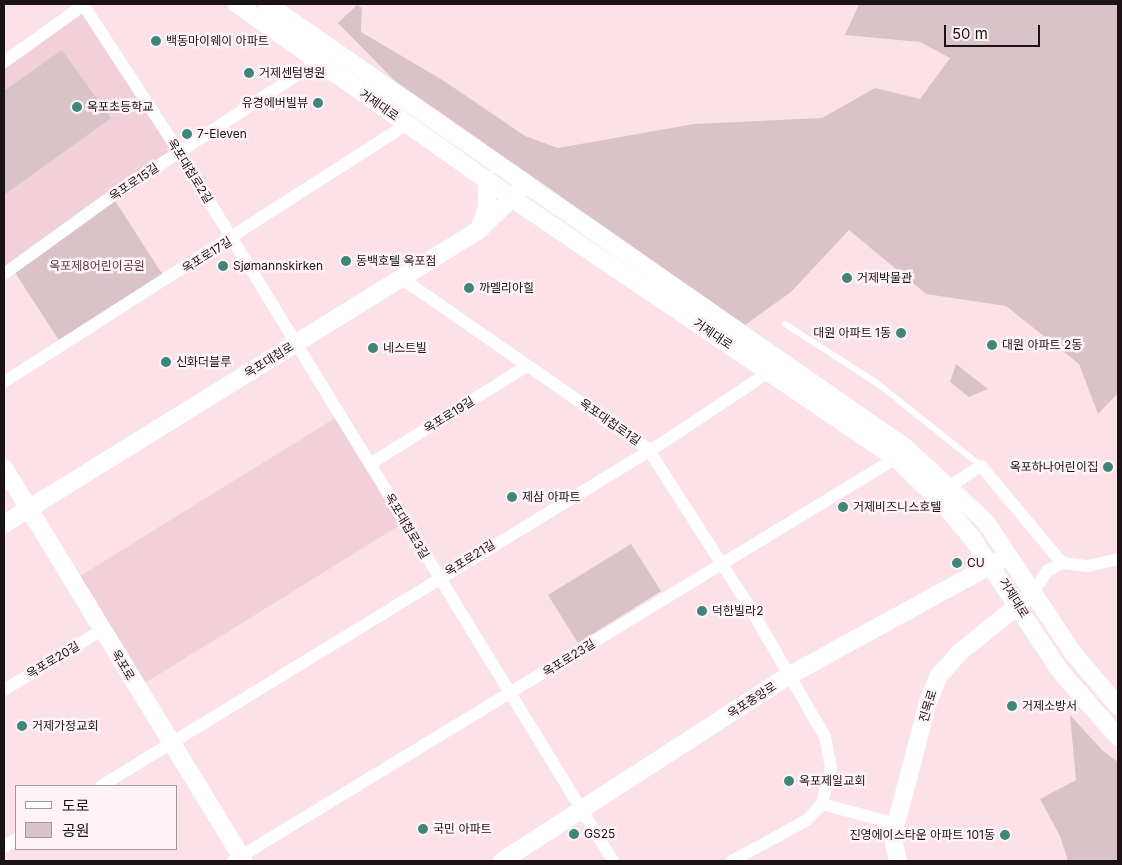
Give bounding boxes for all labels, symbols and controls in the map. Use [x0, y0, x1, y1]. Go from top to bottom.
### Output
scale bar [947, 15, 1043, 47]
text: 50 m [952, 24, 988, 43]
place label: 백동마이웨이 아파트 [166, 34, 269, 48]
marker: 백동마이웨이 아파트 [150, 35, 162, 47]
place label: 거제센텀병원 [259, 66, 325, 80]
marker: 거제센텀병원 [243, 67, 255, 79]
street label: 거제대로 [357, 86, 401, 124]
place label: 유경에버빌뷰 [242, 96, 308, 110]
marker: 유경에버빌뷰 [312, 97, 324, 109]
place label: 옥포초등학교 [87, 100, 153, 114]
marker: 옥포초등학교 [71, 101, 83, 113]
place label: 7-Eleven [197, 127, 247, 141]
marker: 7-Eleven [181, 128, 193, 140]
street label: 옥포대첩로2길 [164, 136, 216, 206]
street label: 옥포로15길 [107, 160, 161, 204]
street label: 옥포로17길 [180, 234, 234, 276]
place label: 동백호텔 옥포점 [356, 254, 437, 268]
marker: 동백호텔 옥포점 [340, 255, 352, 267]
park label: 옥포제8어린이공원 [49, 259, 145, 273]
place label: Sjømannskirken [233, 259, 323, 273]
marker: Sjømannskirken [217, 260, 229, 272]
place label: 거제박물관 [857, 271, 912, 285]
marker: 거제박물관 [841, 272, 853, 284]
place label: 까멜리아힐 [479, 281, 534, 295]
marker: 까멜리아힐 [463, 282, 475, 294]
street label: 거제대로 [691, 316, 735, 352]
place label: 대원 아파트 1동 [813, 326, 891, 340]
marker: 대원 아파트 1동 [895, 327, 907, 339]
place label: 대원 아파트 2동 [1002, 338, 1082, 352]
street label: 옥포대첩로 [242, 339, 296, 381]
marker: 대원 아파트 2동 [986, 339, 998, 351]
place label: 네스트빌 [383, 341, 427, 355]
marker: 네스트빌 [367, 342, 379, 354]
place label: 신화더블루 [176, 355, 231, 369]
marker: 신화더블루 [160, 356, 172, 368]
street label: 옥포로19길 [421, 394, 477, 436]
street label: 옥포대첩로1길 [577, 396, 643, 448]
place label: 옥포하나어린이집 [1010, 460, 1098, 474]
marker: 옥포하나어린이집 [1102, 461, 1114, 473]
place label: 제삼 아파트 [522, 490, 581, 504]
street label: 옥포대첩로3길 [382, 491, 432, 561]
marker: 제삼 아파트 [506, 491, 518, 503]
place label: 거제비즈니스호텔 [853, 500, 941, 514]
marker: 거제비즈니스호텔 [837, 501, 849, 513]
street label: 옥포로21길 [442, 537, 498, 579]
place label: CU [967, 556, 985, 570]
marker: CU [951, 557, 963, 569]
street label: 거제대로 [996, 575, 1032, 621]
place label: 덕한빌라2 [712, 604, 763, 618]
marker: 덕한빌라2 [696, 605, 708, 617]
street label: 옥포로23길 [540, 636, 598, 680]
street label: 옥포로20길 [24, 639, 82, 681]
street label: 옥포로 [108, 647, 138, 683]
street label: 옥포중앙로 [725, 679, 779, 721]
street label: 진목로 [916, 688, 940, 724]
place label: 거제소방서 [1022, 699, 1077, 713]
marker: 거제소방서 [1006, 700, 1018, 712]
place label: 거제가정교회 [32, 719, 98, 733]
marker: 거제가정교회 [16, 720, 28, 732]
place label: 옥포제일교회 [799, 774, 865, 788]
marker: 옥포제일교회 [783, 775, 795, 787]
legend [15, 785, 178, 850]
text: 도로 [62, 796, 90, 815]
text: 공원 [62, 821, 90, 840]
place label: 국민 아파트 [433, 822, 492, 836]
marker: 국민 아파트 [417, 823, 429, 835]
place label: GS25 [584, 827, 615, 841]
marker: GS25 [568, 828, 580, 840]
place label: 진영에이스타운 아파트 101동 [849, 828, 995, 842]
marker: 진영에이스타운 아파트 101동 [999, 829, 1011, 841]

